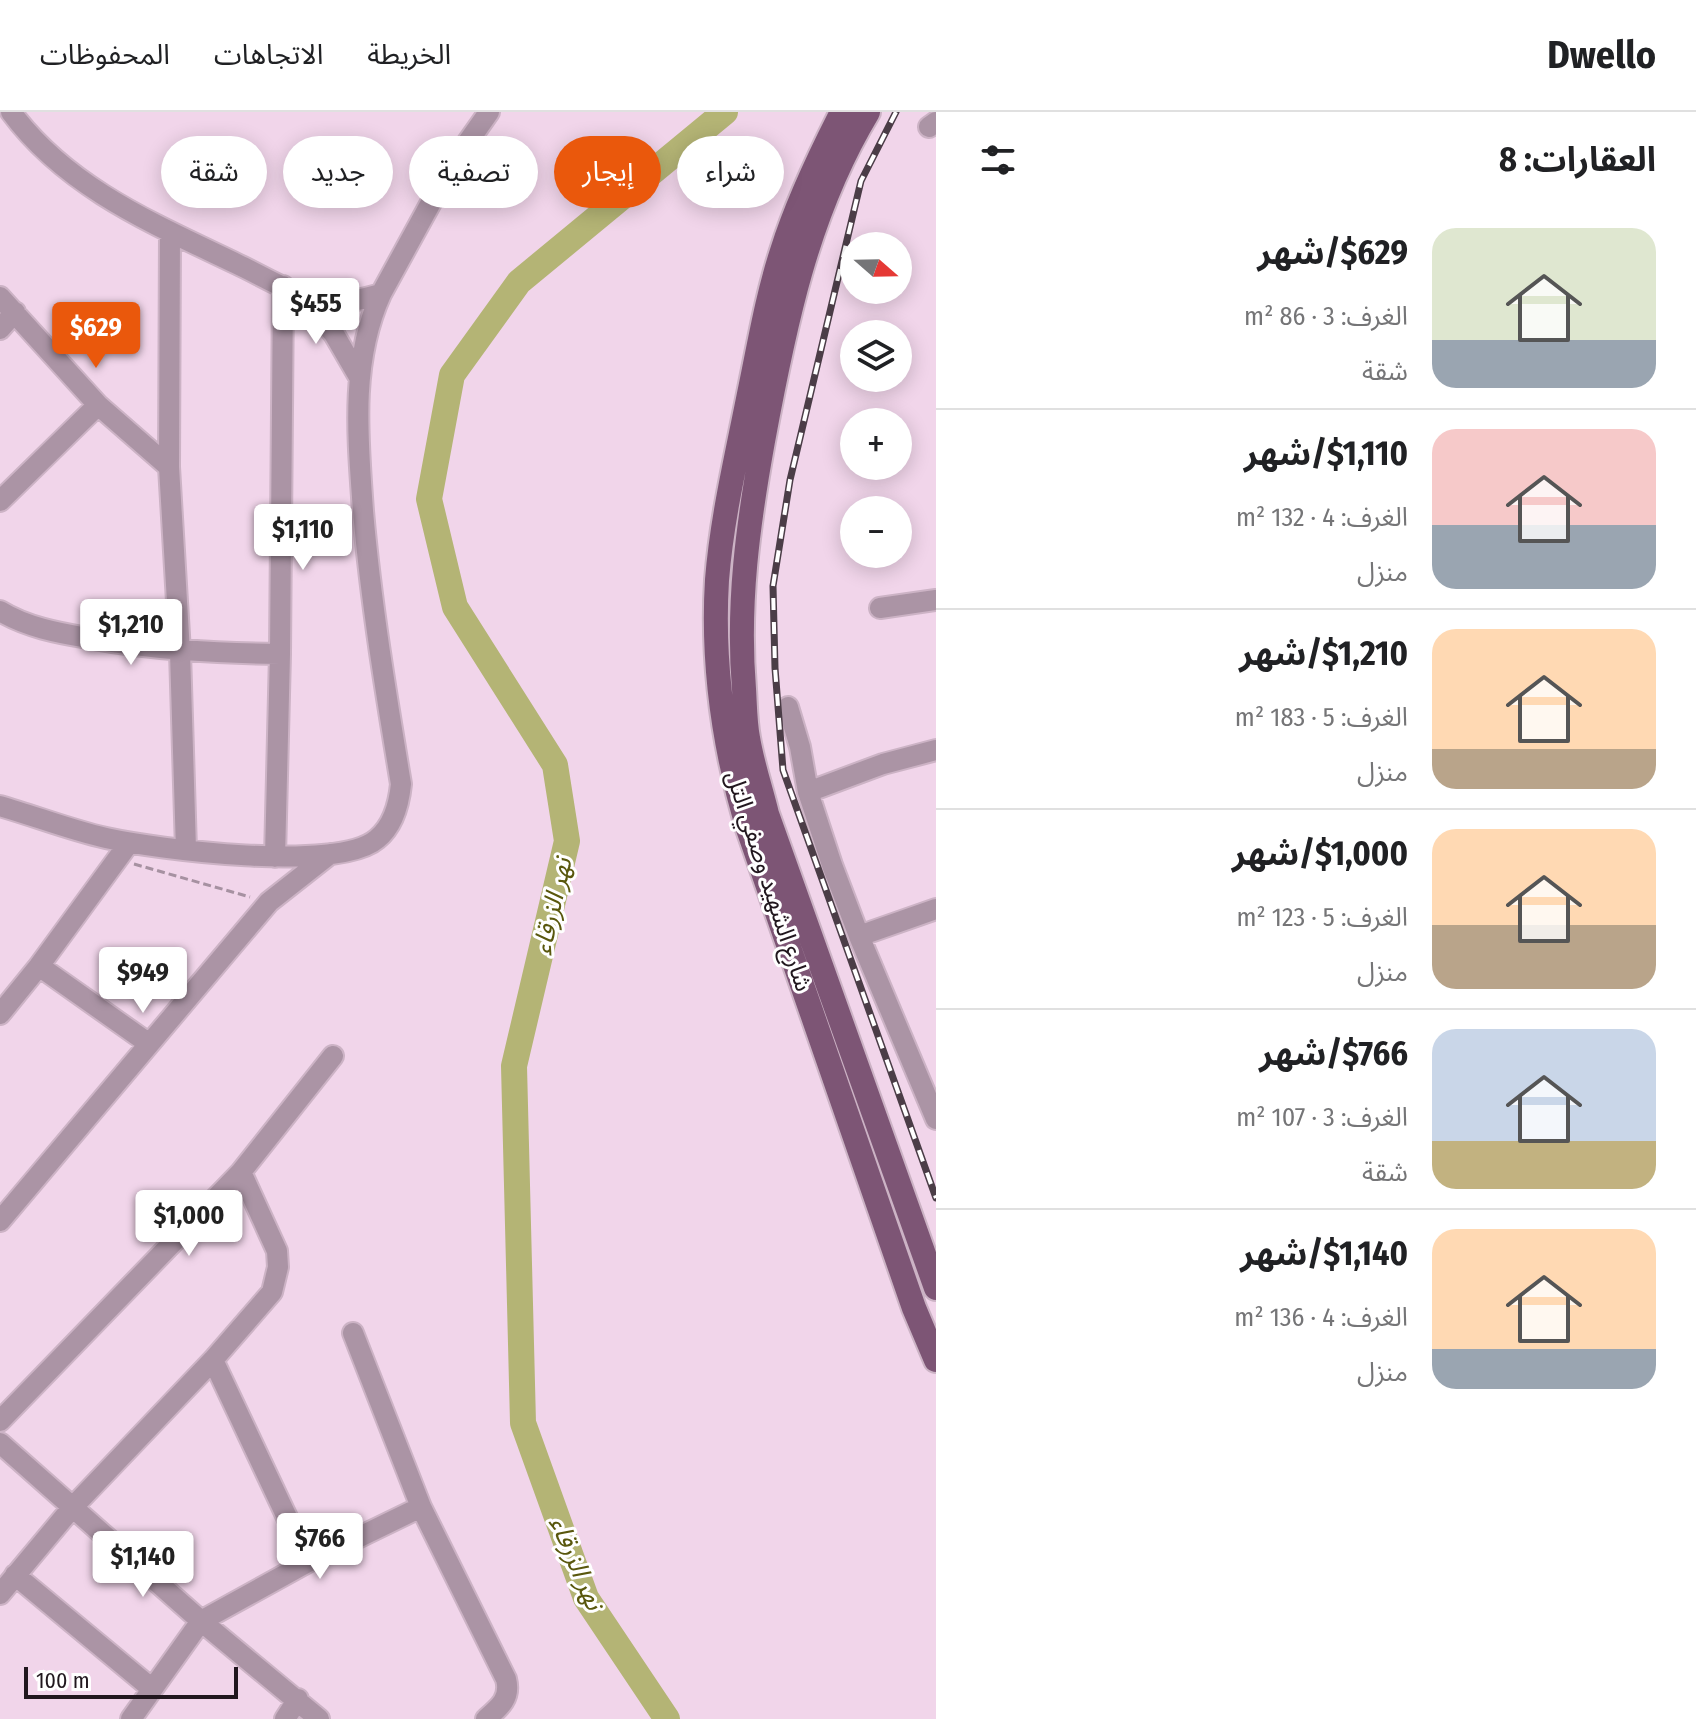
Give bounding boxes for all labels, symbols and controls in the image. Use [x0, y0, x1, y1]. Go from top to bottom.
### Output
text: Dwello [1547, 32, 1656, 78]
text: المحفوظات [40, 38, 170, 71]
text: الاتجاهات [214, 38, 323, 71]
text: الخريطة [367, 38, 451, 71]
chip: شقة [161, 136, 267, 208]
chip: جديد [283, 136, 393, 208]
chip: تصفية [409, 136, 538, 208]
chip: إيجار [554, 136, 661, 208]
chip: شراء [677, 136, 784, 208]
icon: filters [976, 138, 1020, 182]
text: العقارات: 8 [1499, 139, 1656, 180]
north arrow [840, 232, 912, 304]
map controls [840, 232, 912, 568]
text: $629/شهر [1258, 232, 1408, 273]
icon: home [1496, 260, 1592, 356]
pin: $455 [269, 278, 363, 346]
text: $455 [290, 288, 342, 319]
text: الغرف: 3 · 86 m² [1244, 301, 1408, 332]
pin: $629 [49, 302, 143, 370]
text: $629 [70, 312, 122, 343]
button: layers [840, 320, 912, 392]
text: شقة [1362, 356, 1408, 387]
button: + [840, 408, 912, 480]
text: $1,110/شهر [1244, 433, 1408, 474]
icon: home [1496, 461, 1592, 557]
button: − [840, 496, 912, 568]
text: الغرف: 4 · 132 m² [1236, 502, 1408, 533]
pin: $1,110 [238, 504, 368, 572]
text: $1,110 [272, 514, 334, 545]
text: منزل [1357, 557, 1408, 588]
pin: $1,210 [66, 599, 196, 667]
text: $1,210 [98, 609, 164, 640]
text: $1,210/شهر [1239, 633, 1408, 674]
icon: home [1496, 661, 1592, 757]
text: الغرف: 5 · 183 m² [1235, 702, 1408, 733]
text: منزل [1357, 757, 1408, 788]
street label: شارع الشهيد وصفي التل [716, 767, 818, 996]
text: $1,000/شهر [1232, 833, 1408, 874]
water label: نهر الزرقاء [526, 852, 579, 958]
icon: home [1496, 861, 1592, 957]
text: الغرف: 5 · 123 m² [1236, 902, 1408, 933]
pin: $949 [96, 947, 190, 1015]
text: $949 [117, 957, 169, 988]
text: منزل [1357, 957, 1408, 988]
text: $766/شهر [1259, 1033, 1408, 1074]
icon: home [1496, 1061, 1592, 1157]
text: الغرف: 3 · 107 m² [1236, 1102, 1408, 1133]
text: شقة [1362, 1157, 1408, 1188]
pin: $1,000 [124, 1190, 254, 1258]
text: $1,000 [153, 1200, 225, 1231]
text: $1,140/شهر [1240, 1233, 1408, 1274]
icon: home [1496, 1261, 1592, 1357]
text: الغرف: 4 · 136 m² [1234, 1302, 1408, 1333]
text: منزل [1357, 1357, 1408, 1388]
water label: نهر الزرقاء [543, 1512, 611, 1617]
pin: $766 [273, 1513, 367, 1581]
text: $766 [295, 1523, 345, 1554]
pin: $1,140 [78, 1531, 208, 1599]
text: $1,140 [111, 1541, 175, 1572]
scale bar [24, 1663, 238, 1699]
text: 100 m [36, 1667, 90, 1694]

